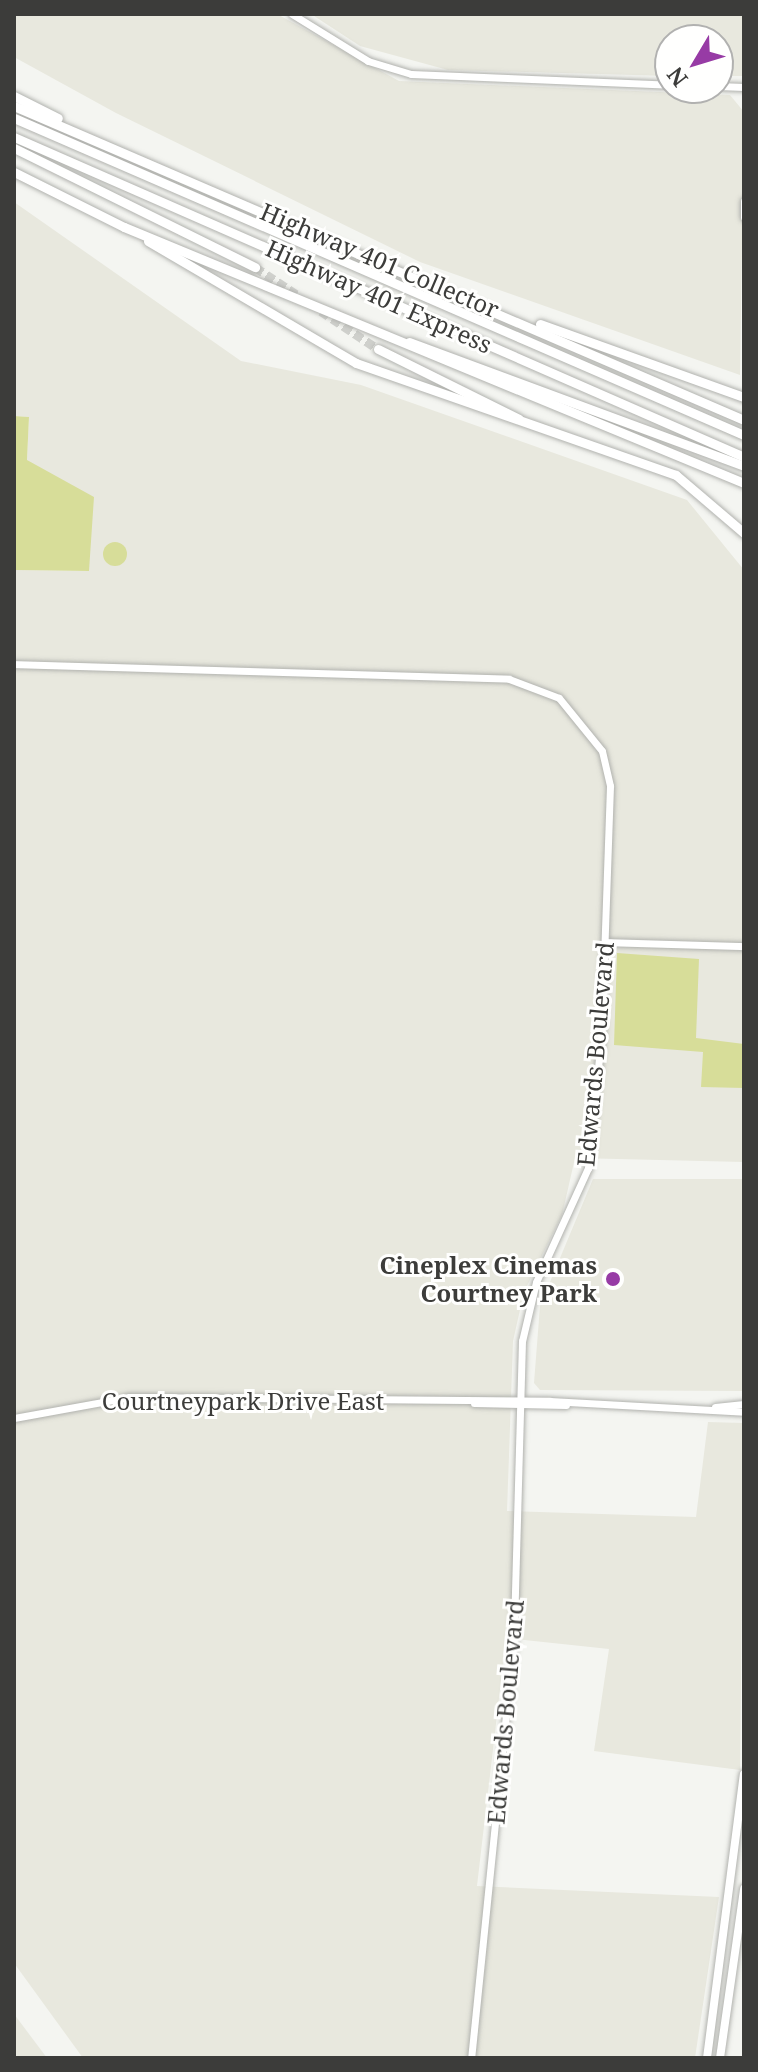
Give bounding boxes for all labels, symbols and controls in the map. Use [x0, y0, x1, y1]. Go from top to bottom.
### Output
north arrow [654, 24, 734, 104]
text: N [660, 61, 694, 94]
street label: Highway 401 Collector [256, 197, 504, 323]
street label: Highway 401 Express [262, 233, 496, 359]
street label: Edwards Boulevard [571, 940, 619, 1168]
place label: Cineplex Cinemas Courtney Park [380, 1251, 597, 1307]
marker: Cineplex Cinemas Courtney Park [604, 1270, 622, 1288]
street label: Courtneypark Drive East [102, 1387, 384, 1415]
street label: Edwards Boulevard [481, 1598, 529, 1826]

